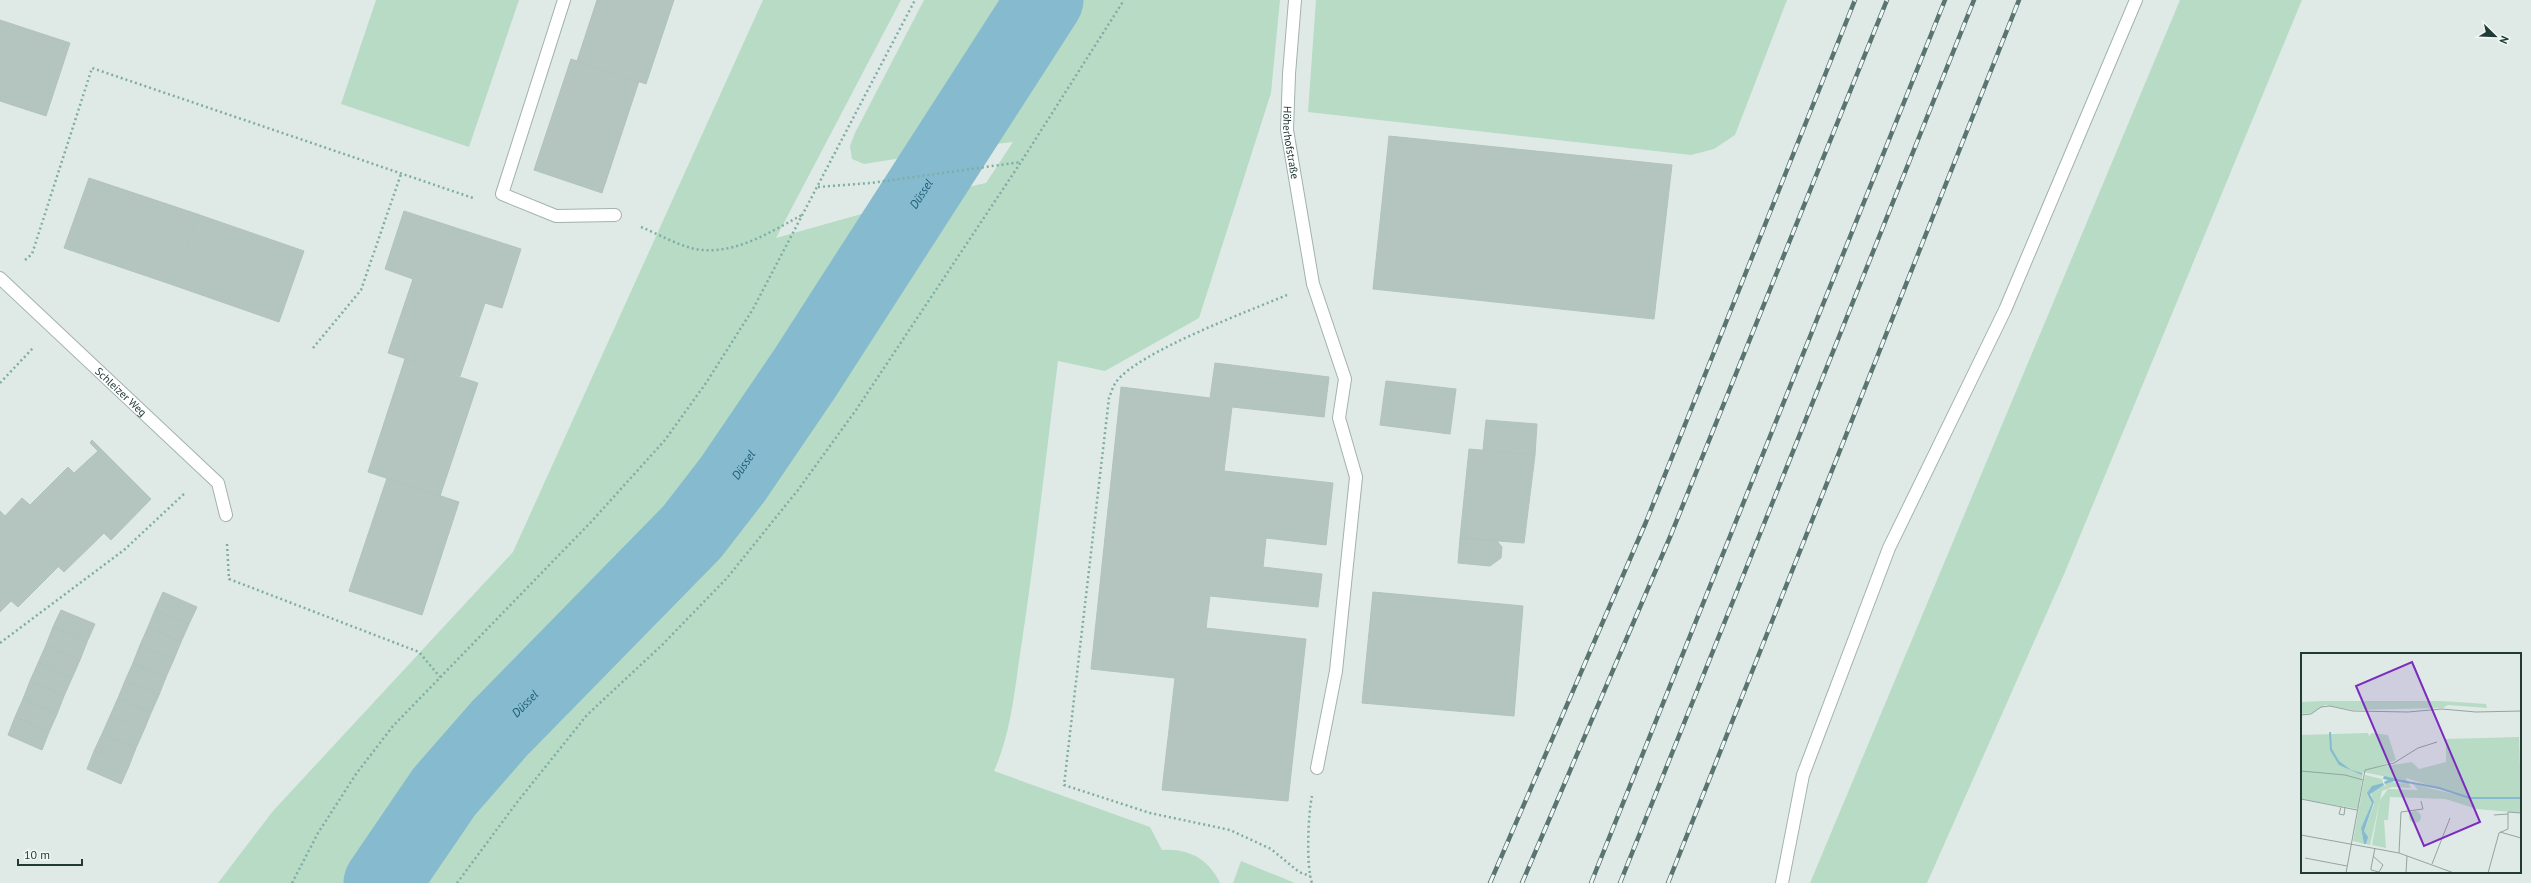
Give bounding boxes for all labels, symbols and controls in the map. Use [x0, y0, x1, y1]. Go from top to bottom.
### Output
north arrow [2475, 16, 2515, 56]
text: N [2496, 34, 2512, 46]
street label: Höherhofstraße [1280, 106, 1302, 180]
water label: Düssel [905, 175, 936, 211]
street label: Schleizer Weg [92, 364, 150, 419]
water label: Düssel [728, 446, 758, 482]
inset map [2301, 653, 2521, 873]
water label: Düssel [508, 686, 541, 720]
scale bar [18, 841, 82, 867]
text: 10 m [24, 847, 50, 862]

